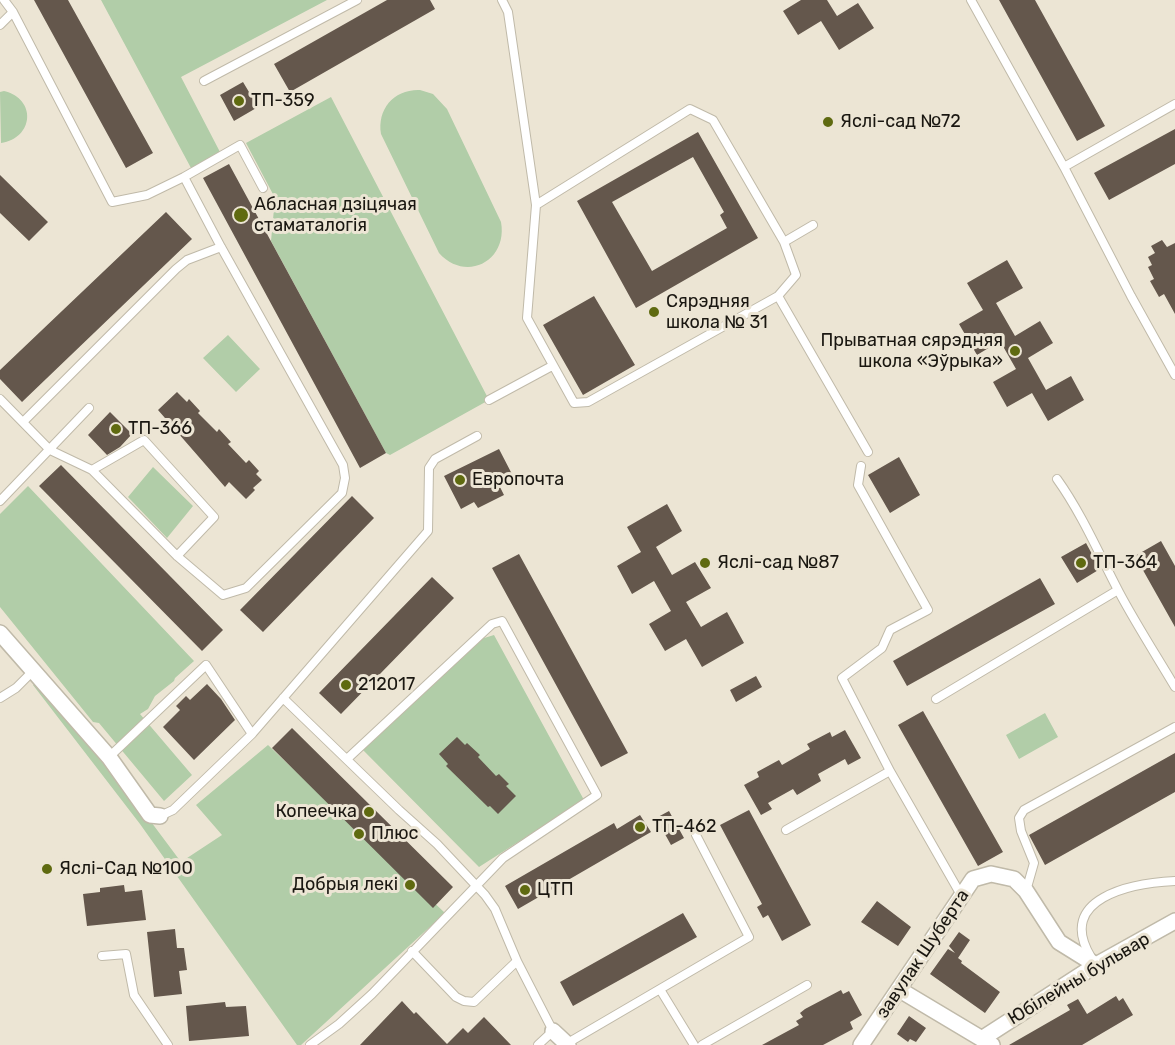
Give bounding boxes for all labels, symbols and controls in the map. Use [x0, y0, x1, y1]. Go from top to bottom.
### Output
place label: ТП-359 [251, 90, 315, 112]
marker: ТП-359 [232, 94, 246, 108]
place label: Яслі-сад №72 [840, 111, 961, 133]
marker: Яслі-сад №72 [821, 115, 835, 129]
place label: Абласная дзіцячая стаматалогія [254, 194, 417, 236]
marker: Абласная дзіцячая стаматалогія [232, 206, 250, 224]
place label: Сярэдняя школа № 31 [666, 291, 768, 334]
marker: Сярэдняя школа № 31 [647, 305, 661, 319]
place label: Прыватная сярэдняя школа «Эўрыка» [820, 330, 1003, 372]
marker: Прыватная сярэдняя школа «Эўрыка» [1008, 344, 1022, 358]
place label: ТП-366 [128, 418, 192, 440]
marker: ТП-366 [109, 422, 123, 436]
place label: Европочта [472, 469, 564, 491]
marker: Европочта [453, 473, 467, 487]
place label: Яслі-сад №87 [717, 552, 839, 574]
place label: ТП-364 [1093, 552, 1157, 574]
marker: Яслі-сад №87 [698, 556, 712, 570]
marker: ТП-364 [1074, 556, 1088, 570]
place label: 212017 [358, 674, 415, 696]
marker: 212017 [339, 678, 353, 692]
place label: Копеечка [275, 801, 357, 823]
marker: Копеечка [362, 805, 376, 819]
place label: ТП-462 [652, 816, 716, 838]
marker: ТП-462 [633, 820, 647, 834]
place label: Плюс [371, 823, 419, 845]
marker: Плюс [352, 827, 366, 841]
place label: Яслі-Сад №100 [59, 858, 193, 880]
marker: Яслі-Сад №100 [40, 862, 54, 876]
place label: Добрыя лекі [292, 874, 398, 896]
marker: Добрыя лекі [403, 878, 417, 892]
place label: ЦТП [537, 879, 573, 901]
marker: ЦТП [518, 883, 532, 897]
street label: завулак Шуберта [872, 886, 974, 1022]
street label: Юбілейны бульвар [1004, 928, 1154, 1030]

